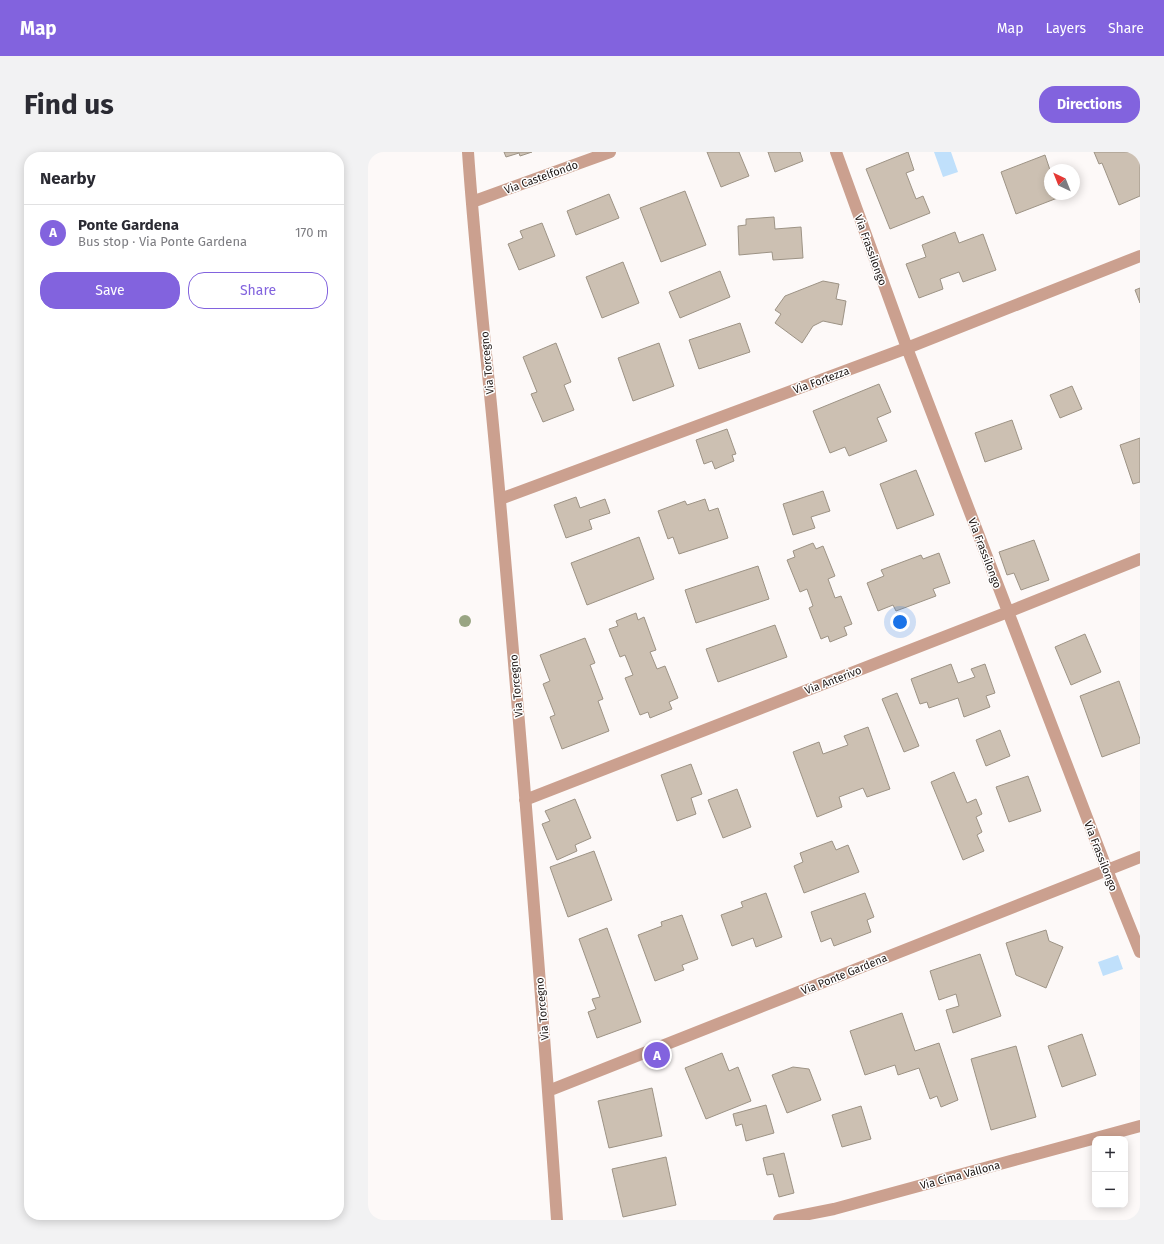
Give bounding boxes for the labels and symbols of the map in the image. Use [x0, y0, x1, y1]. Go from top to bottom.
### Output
street label: Via Castelfondo [502, 158, 580, 197]
north arrow [1044, 164, 1080, 200]
street label: Via Frassilongo [852, 213, 889, 287]
street label: Via Torcegno [478, 331, 497, 395]
street label: Via Fortezza [791, 364, 851, 397]
street label: Via Frassilongo [965, 516, 1004, 590]
your location [890, 612, 910, 632]
street label: Via Torcegno [507, 654, 526, 718]
street label: Via Anterivo [803, 664, 863, 697]
street label: Via Frassilongo [1081, 819, 1120, 893]
street label: Via Ponte Gardena [799, 951, 889, 998]
street label: Via Torcegno [533, 977, 552, 1041]
pin: A [644, 1040, 670, 1070]
street label: Via Cima Vallona [919, 1159, 1002, 1192]

